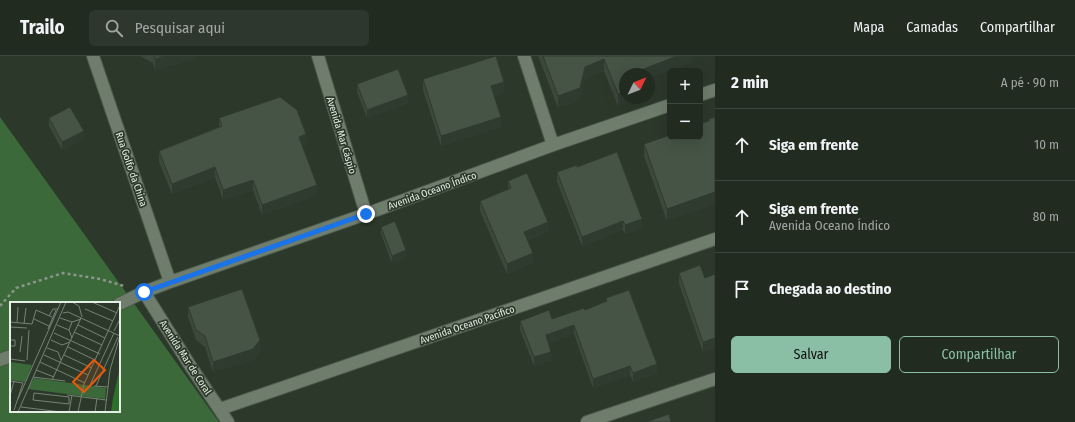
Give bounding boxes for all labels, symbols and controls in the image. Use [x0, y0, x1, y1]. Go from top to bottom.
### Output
search box [89, 10, 369, 46]
text: Trailo [20, 16, 65, 39]
icon: search [103, 17, 125, 39]
text: Pesquisar aqui [135, 19, 225, 37]
text: Mapa [853, 19, 884, 36]
text: Camadas [906, 19, 958, 36]
text: Compartilhar [980, 19, 1055, 36]
north arrow [619, 68, 655, 104]
map controls [667, 68, 703, 140]
button: + [667, 68, 703, 104]
text: 2 min [731, 72, 769, 93]
text: A pé · 90 m [1001, 75, 1059, 90]
street label: Avenida Mar Cáspio [324, 95, 358, 175]
button: − [667, 104, 703, 140]
street label: Rua Golfo da China [113, 131, 149, 208]
icon: ahead [731, 134, 753, 156]
text: Siga em frente [769, 136, 859, 154]
text: 10 m [1034, 137, 1059, 152]
street label: Avenida Oceano Índico [386, 167, 478, 213]
text: Siga em frente [769, 200, 859, 218]
route end [357, 205, 375, 223]
icon: ahead [731, 206, 753, 228]
text: 80 m [1033, 209, 1059, 224]
text: Avenida Oceano Índico [769, 218, 890, 233]
icon: arrive [731, 278, 753, 300]
text: Chegada ao destino [769, 280, 891, 298]
route start [135, 283, 153, 301]
inset map [10, 302, 120, 412]
street label: Avenida Oceano Pacífico [418, 302, 516, 347]
street label: Avenida Mar de Coral [157, 318, 214, 397]
button: Salvar [731, 336, 891, 373]
button: Compartilhar [899, 336, 1059, 373]

